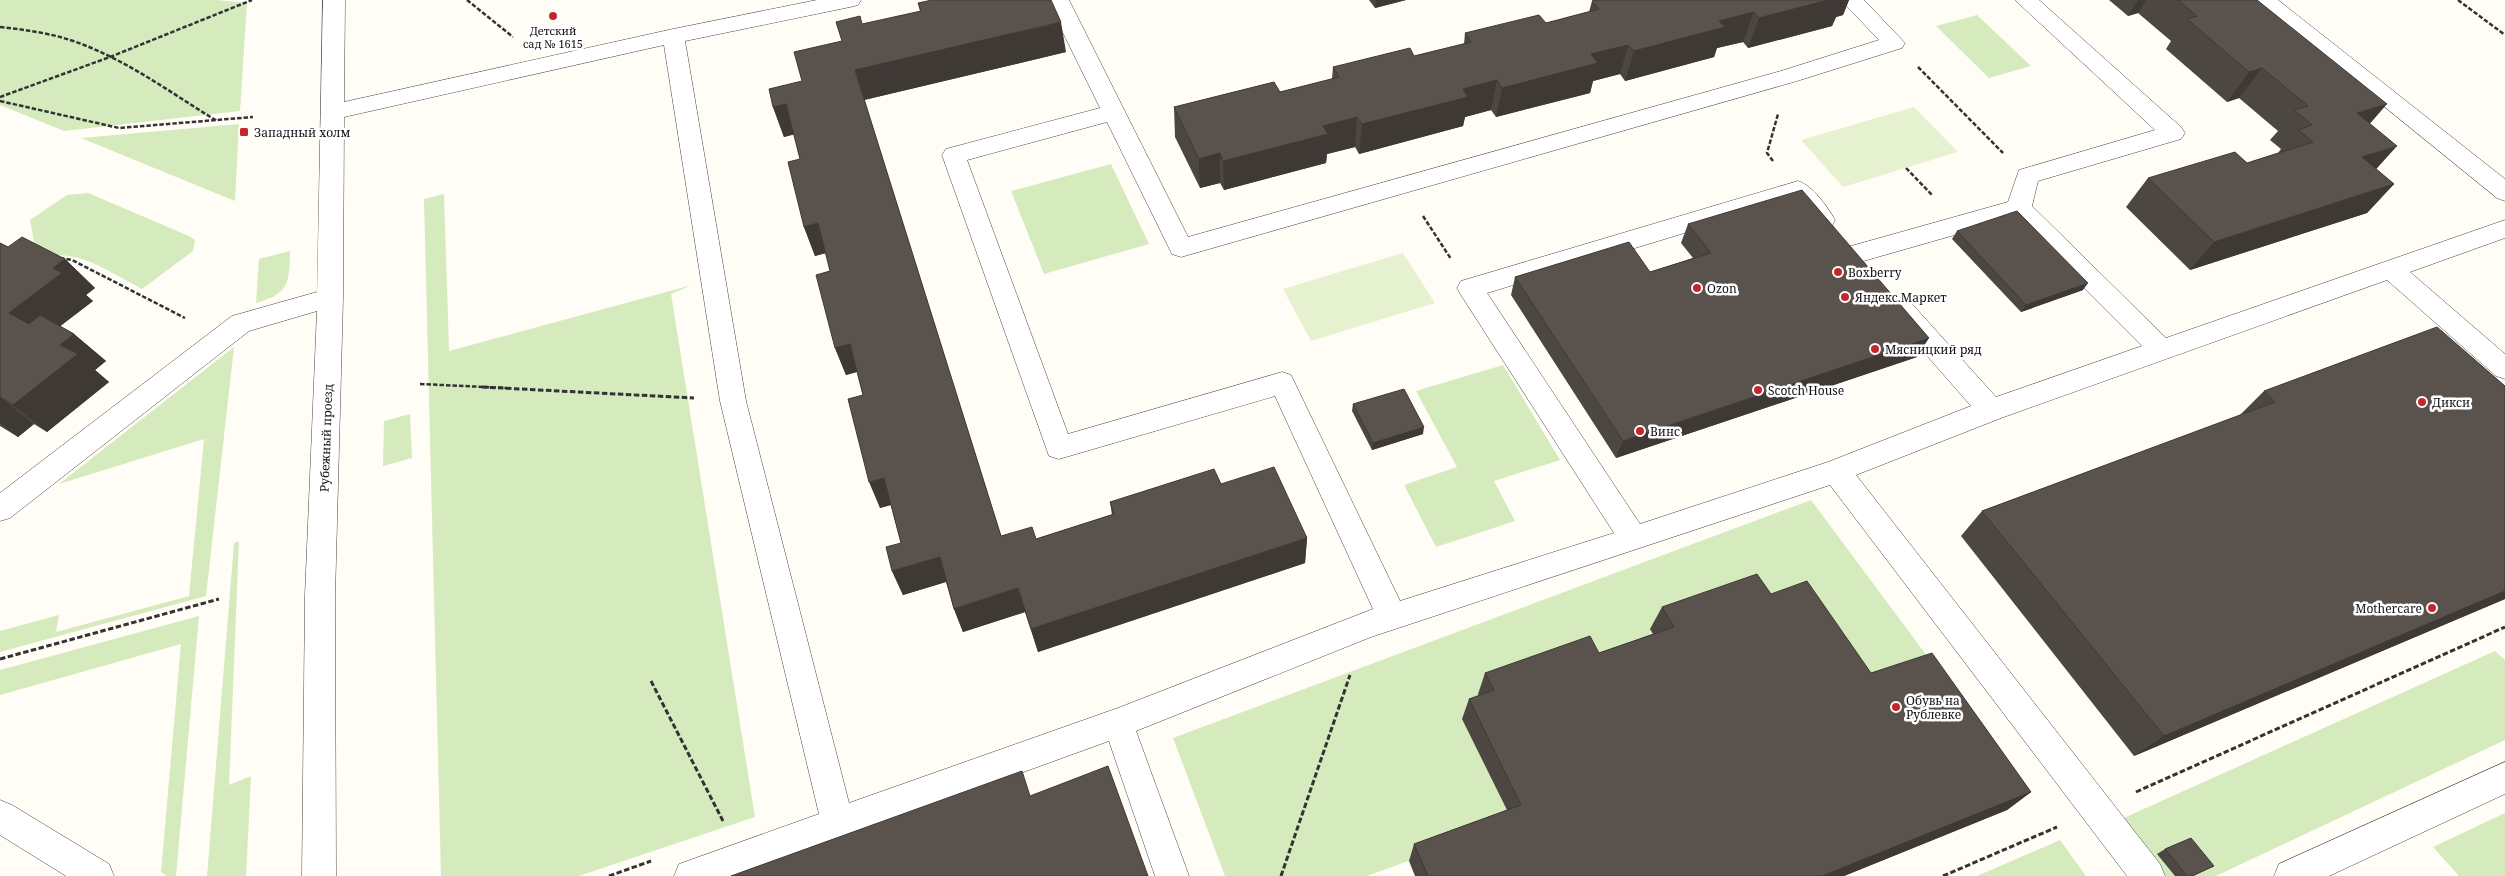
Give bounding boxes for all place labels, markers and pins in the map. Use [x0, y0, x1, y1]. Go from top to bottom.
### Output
marker: Детский сад № 1615 [547, 10, 559, 22]
place label: Детский сад № 1615 [523, 23, 583, 51]
place label: Западный холм [254, 124, 350, 141]
marker: Западный холм [238, 126, 250, 138]
place label: Boxberry [1848, 264, 1902, 281]
marker: Boxberry [1832, 266, 1844, 278]
place label: Ozon [1707, 280, 1737, 297]
marker: Ozon [1691, 282, 1703, 294]
place label: Яндекс.Маркет [1854, 289, 1947, 306]
marker: Яндекс.Маркет [1839, 291, 1851, 303]
place label: Мясницкий ряд [1885, 341, 1982, 358]
marker: Мясницкий ряд [1869, 343, 1881, 355]
place label: Scotch House [1768, 382, 1844, 399]
marker: Scotch House [1752, 384, 1764, 396]
place label: Дикси [2432, 394, 2470, 411]
marker: Дикси [2416, 396, 2428, 408]
place label: Винс [1650, 423, 1680, 440]
marker: Винс [1634, 425, 1646, 437]
place label: Mothercare [2355, 600, 2422, 617]
marker: Mothercare [2426, 602, 2438, 614]
place label: Обувь на Рублевке [1906, 692, 1961, 723]
marker: Обувь на Рублевке [1890, 701, 1902, 713]

